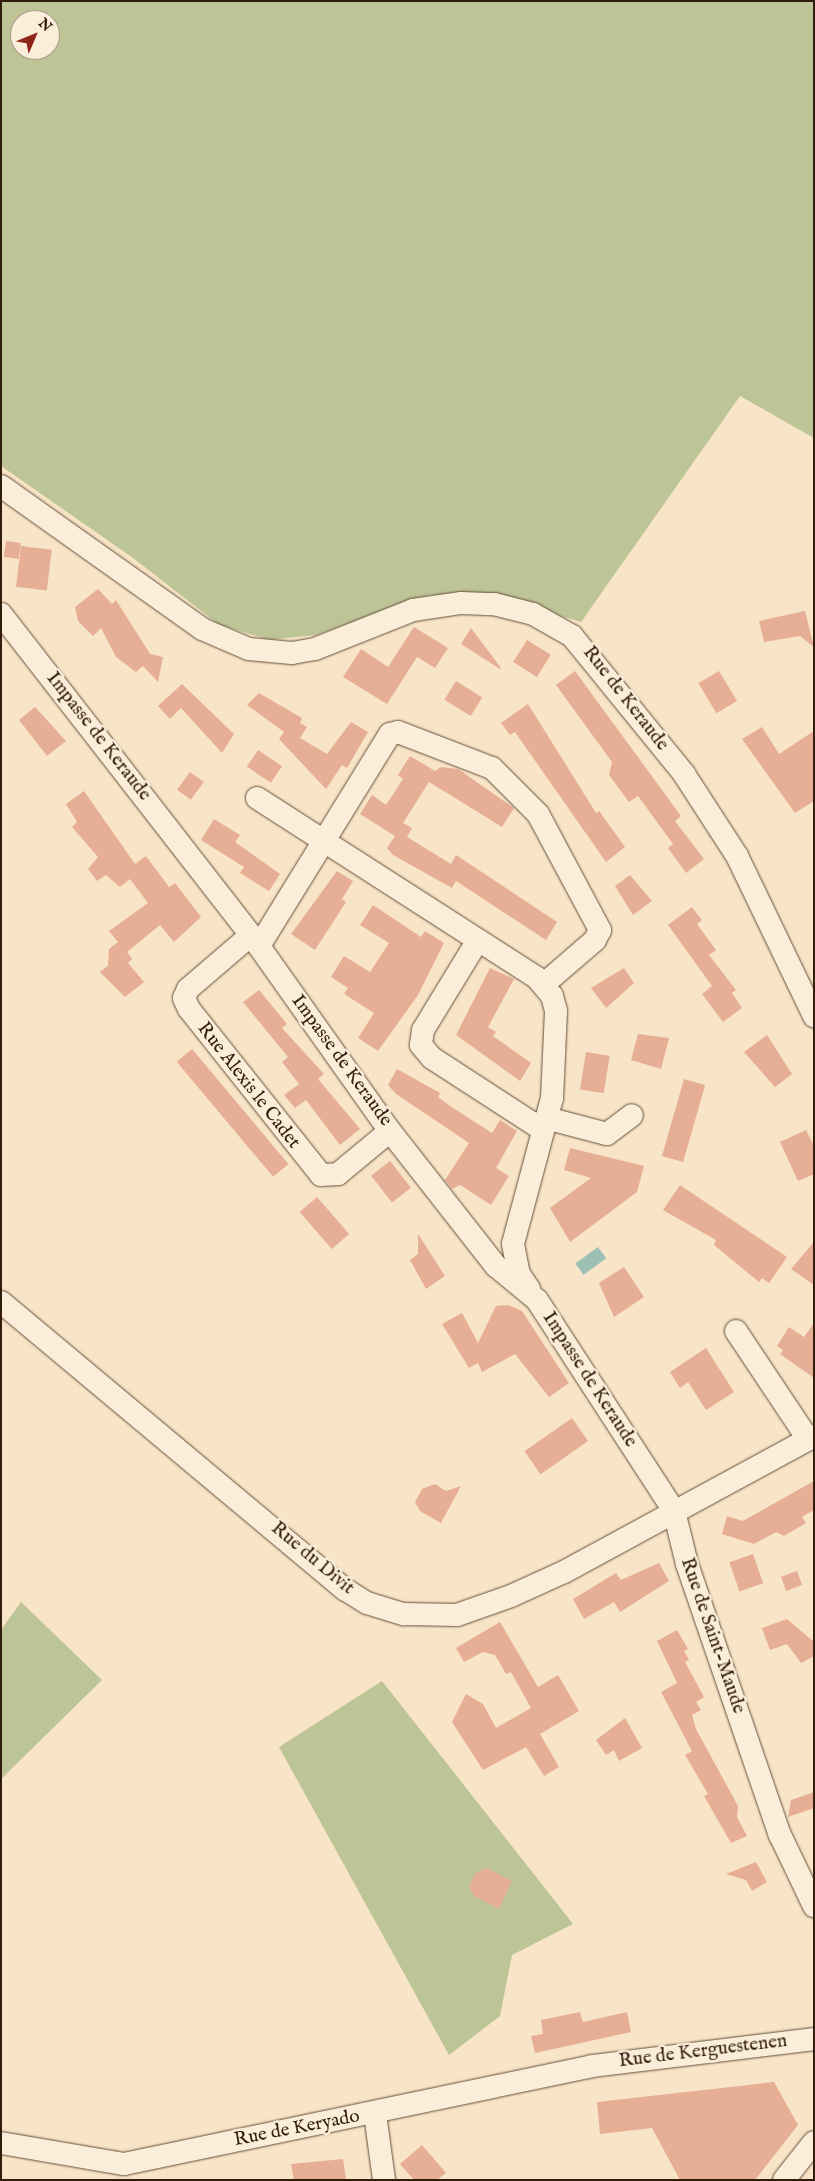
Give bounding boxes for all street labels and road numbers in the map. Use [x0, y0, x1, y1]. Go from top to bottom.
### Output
street label: Rue de Keraude [577, 642, 673, 756]
street label: Impasse de Keraude [41, 668, 155, 806]
street label: Impasse de Keraude [286, 991, 396, 1131]
street label: Rue Alexis le Cadet [192, 1018, 304, 1154]
street label: Impasse de Keraude [537, 1308, 641, 1452]
street label: Rue du Divit [266, 1518, 358, 1600]
street label: Rue de Saint-Maude [675, 1555, 749, 1717]
street label: Rue de Kerguestenen [618, 2030, 788, 2074]
street label: Rue de Keryado [232, 2106, 362, 2152]

